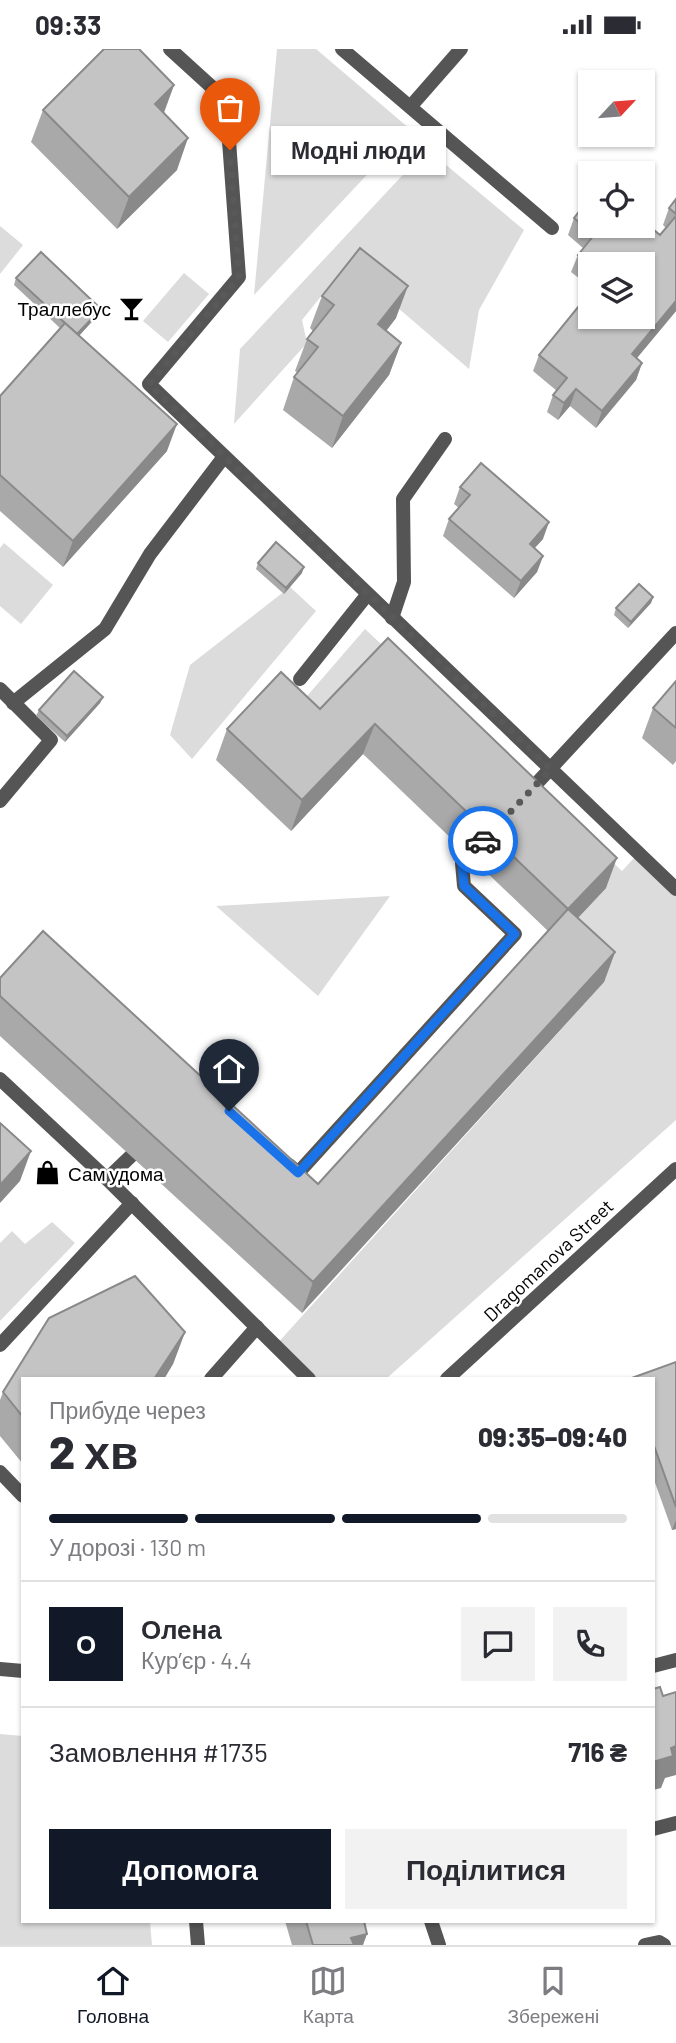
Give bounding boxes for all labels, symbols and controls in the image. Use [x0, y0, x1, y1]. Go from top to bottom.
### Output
text: 09:33 [35, 9, 101, 40]
north arrow [578, 70, 654, 147]
map controls [578, 70, 655, 329]
pin [200, 78, 260, 150]
icon: bag [211, 89, 249, 127]
callout: Модні люди [272, 125, 447, 175]
text: Модні люди [291, 136, 426, 164]
button: locate [578, 161, 655, 238]
button: layers [578, 252, 655, 329]
bar icon: Траллебус [117, 294, 145, 322]
place label: Траллебус [18, 297, 111, 320]
courier [448, 806, 518, 876]
icon: car [464, 822, 502, 860]
pin [199, 1039, 259, 1111]
icon: home [210, 1050, 248, 1088]
shop icon: Сам удома [34, 1159, 62, 1187]
place label: Сам удома [68, 1162, 164, 1185]
street label: Dragomanova Street [479, 1194, 617, 1326]
text: Прибуде через [49, 1396, 206, 1424]
text: 09:35–09:40 [478, 1421, 627, 1452]
text: 2 хв [49, 1423, 138, 1478]
text: У дорозі · 130 m [49, 1533, 206, 1561]
button: chat [461, 1607, 535, 1681]
button: phone [553, 1607, 627, 1681]
text: Олена [141, 1613, 222, 1644]
text: О [76, 1628, 96, 1659]
text: Кур’єр · 4.4 [141, 1646, 252, 1674]
text: Замовлення #1735 [49, 1736, 268, 1767]
text: 716 ₴ [568, 1736, 627, 1767]
button: Допомога [49, 1829, 331, 1909]
button: Поділитися [345, 1829, 627, 1909]
tab: Головна [77, 1962, 149, 2028]
tab: Карта [303, 1962, 354, 2028]
tab: Збережені [507, 1962, 599, 2028]

